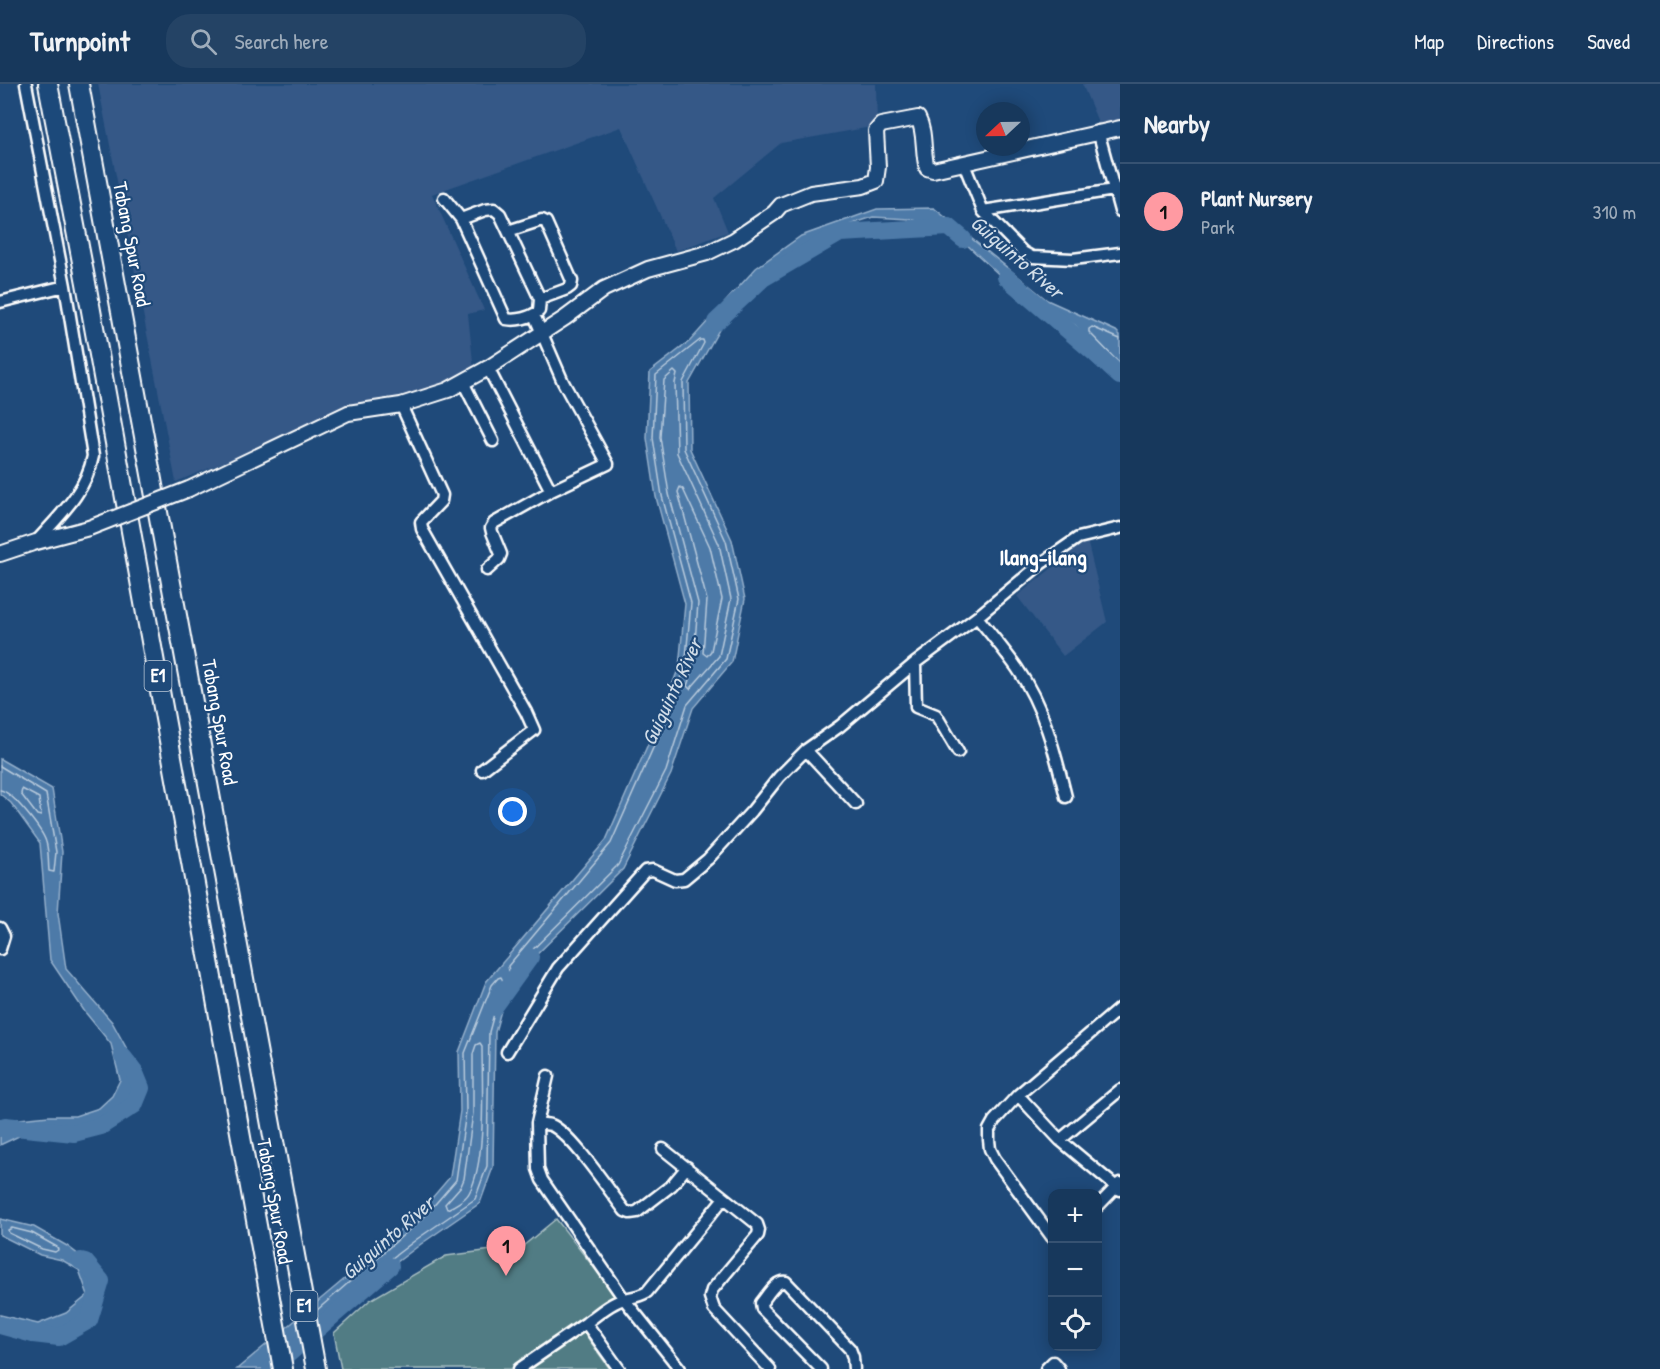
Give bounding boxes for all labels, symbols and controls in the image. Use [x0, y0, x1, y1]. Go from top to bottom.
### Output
search box [166, 14, 586, 68]
text: Turnpoint [30, 22, 130, 60]
icon: search [187, 25, 220, 58]
text: Search here [235, 26, 329, 56]
text: Map [1414, 27, 1444, 56]
text: Directions [1477, 27, 1554, 56]
text: Saved [1587, 27, 1630, 56]
north arrow [976, 102, 1030, 156]
text: Nearby [1144, 106, 1210, 141]
street label: Tabang Spur Road [107, 179, 158, 309]
text: Plant Nursery [1201, 183, 1313, 213]
text: 1 [1160, 198, 1167, 225]
text: 310 m [1593, 198, 1636, 225]
water label: Guiguinto River [965, 208, 1072, 307]
text: Park [1201, 213, 1234, 240]
district label: Ilang-ilang [999, 542, 1087, 573]
water label: Guiguinto River [634, 631, 710, 750]
street label: Tabang Spur Road [196, 657, 245, 787]
road number: E1 [144, 661, 172, 691]
your location [498, 797, 527, 826]
street label: Tabang Spur Road [251, 1136, 300, 1266]
water label: Guiguinto River [335, 1187, 443, 1286]
map controls [1048, 1189, 1102, 1351]
button: + [1048, 1189, 1102, 1243]
pin: 1 [486, 1226, 526, 1276]
button: − [1048, 1243, 1102, 1297]
road number: E1 [290, 1291, 318, 1321]
button: locate [1048, 1297, 1102, 1351]

